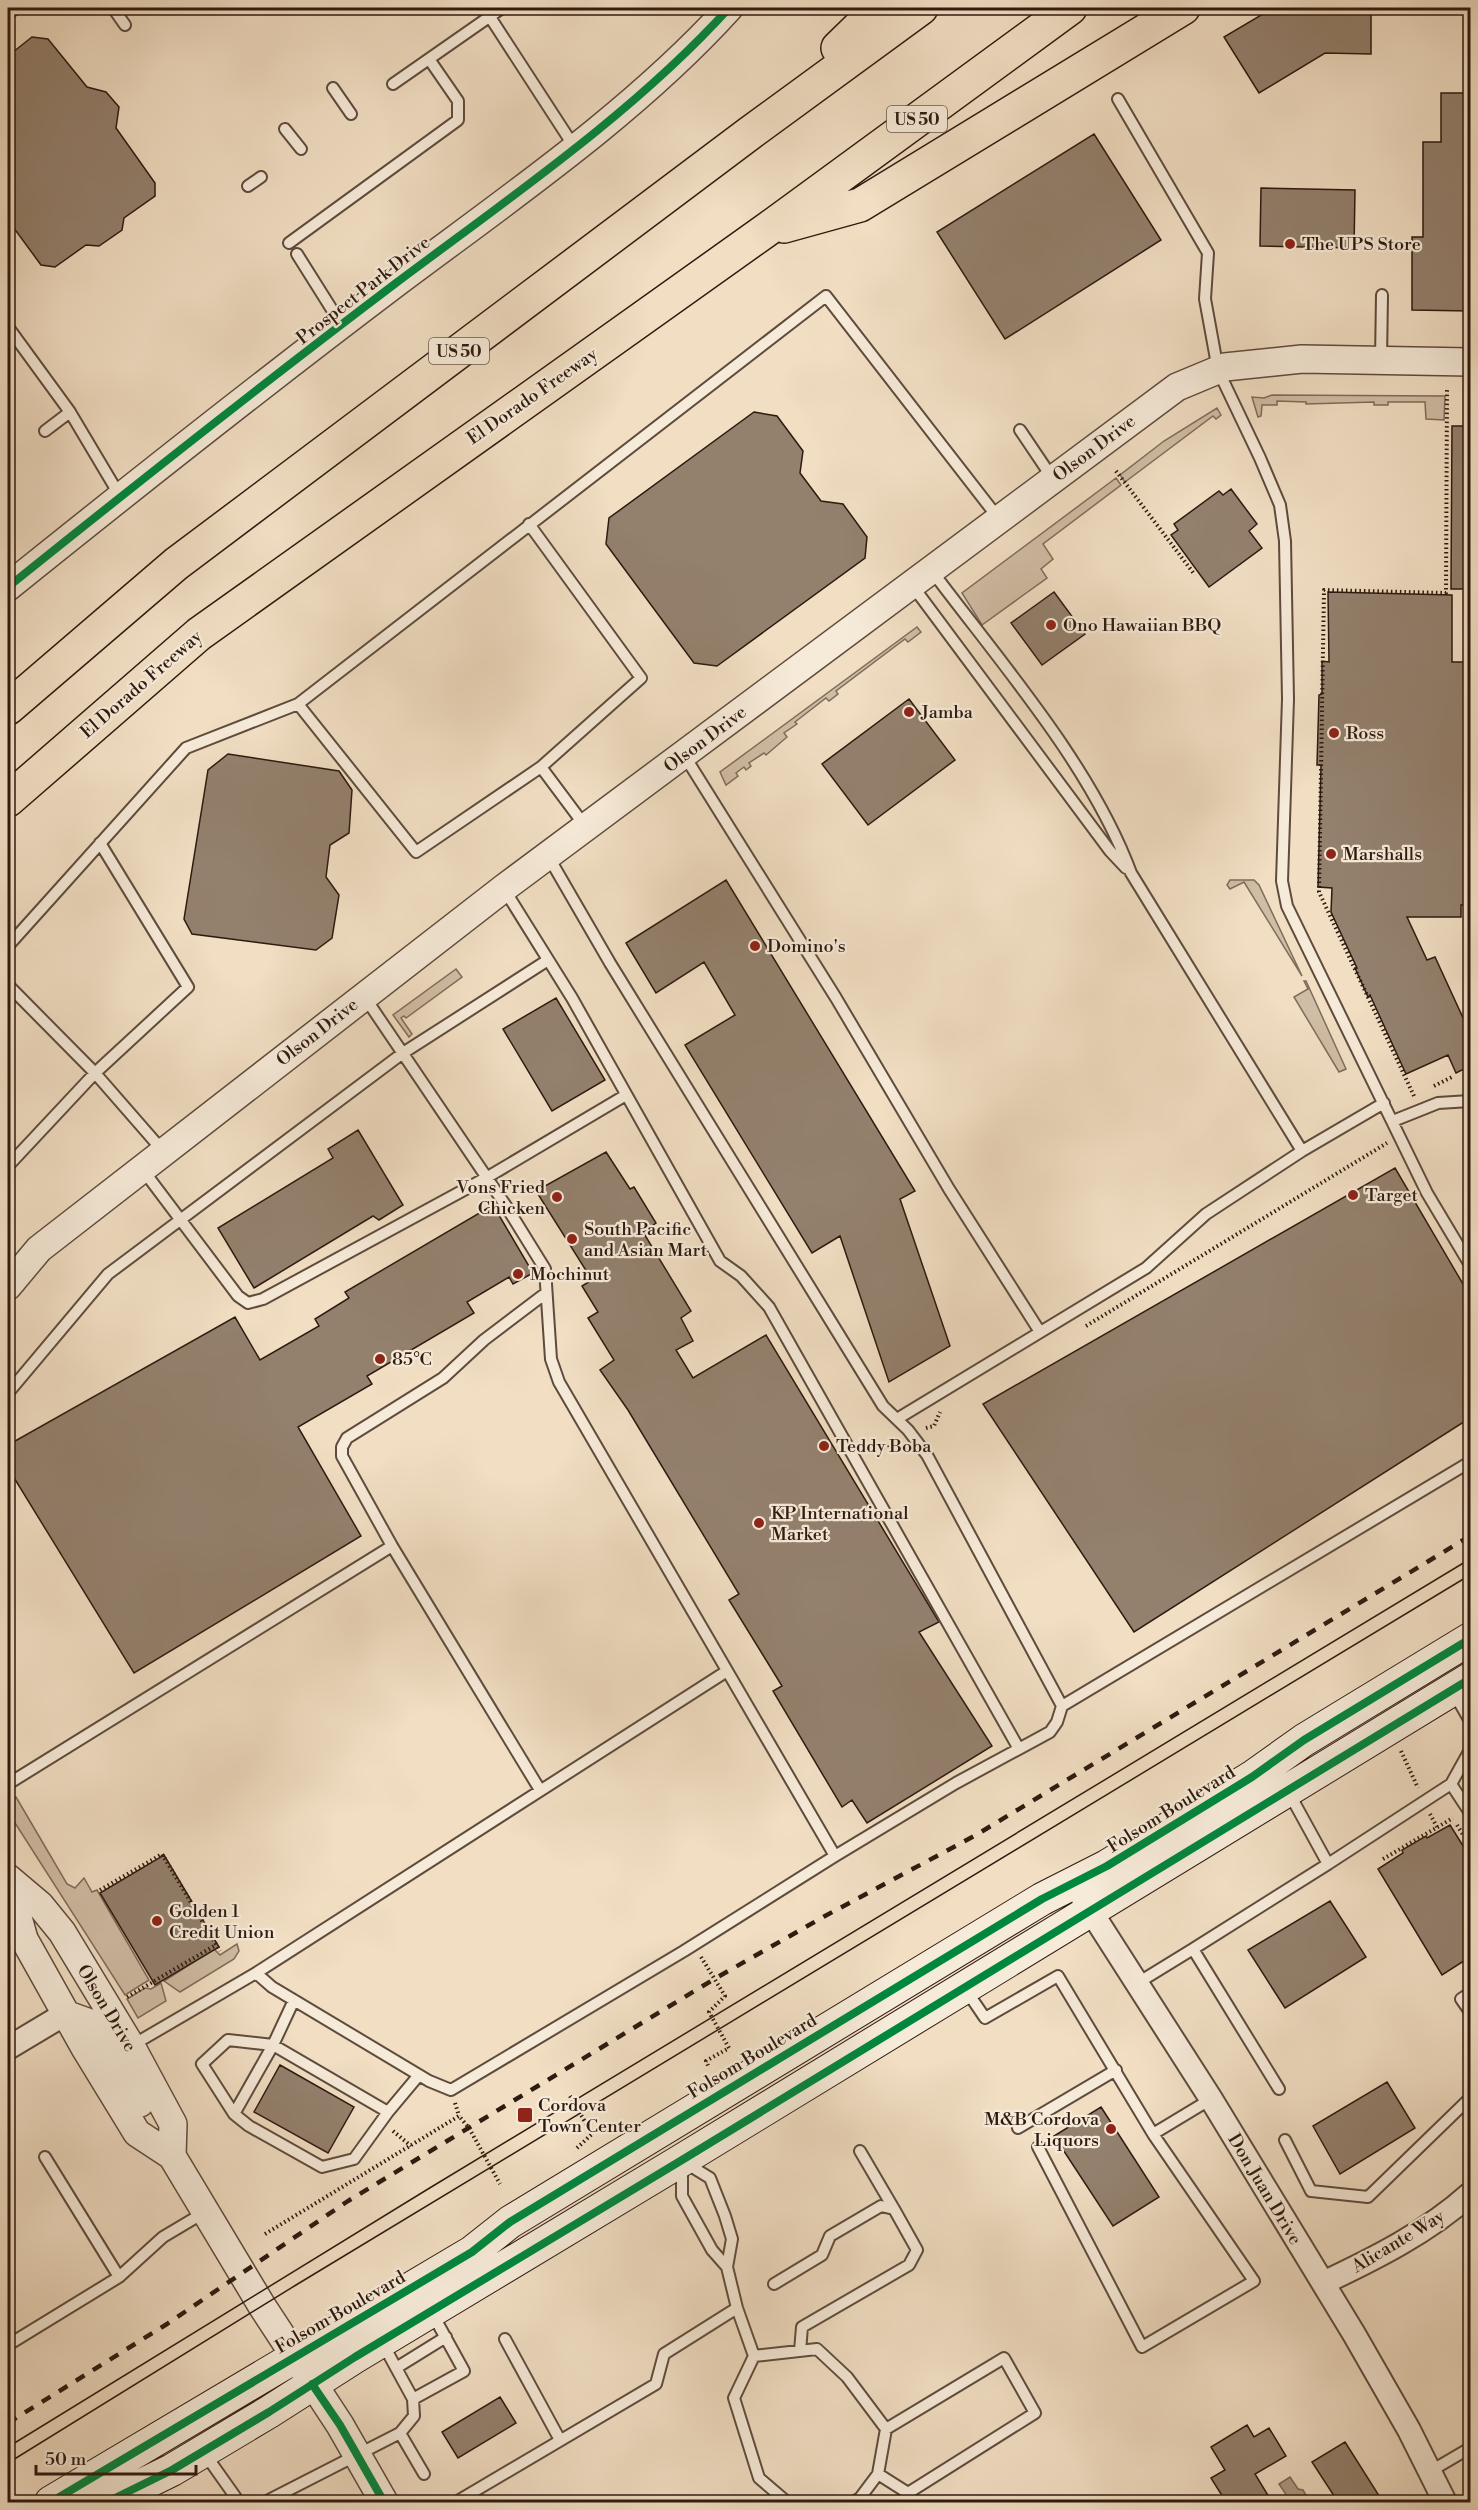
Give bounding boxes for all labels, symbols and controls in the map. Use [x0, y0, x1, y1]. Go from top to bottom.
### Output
road number: US 50 [887, 106, 947, 132]
street label: Prospect Park Drive [292, 231, 435, 350]
place label: The UPS Store [1302, 233, 1421, 256]
marker: The UPS Store [1283, 237, 1297, 251]
road number: US 50 [429, 338, 489, 364]
street label: El Dorado Freeway [463, 343, 602, 450]
street label: Olson Drive [1048, 410, 1140, 487]
place label: Ono Hawaiian BBQ [1063, 614, 1221, 637]
marker: Ono Hawaiian BBQ [1044, 618, 1058, 632]
street label: El Dorado Freeway [76, 625, 207, 744]
street label: Olson Drive [659, 701, 751, 778]
place label: Jamba [920, 701, 974, 724]
marker: Jamba [902, 705, 916, 719]
place label: Ross [1346, 722, 1384, 745]
marker: Ross [1327, 726, 1341, 740]
place label: Marshalls [1343, 843, 1422, 866]
marker: Marshalls [1324, 847, 1338, 861]
place label: Domino's [767, 935, 846, 958]
marker: Domino's [748, 939, 762, 953]
street label: Olson Drive [272, 993, 363, 1072]
place label: Vons Fried Chicken [455, 1176, 546, 1220]
place label: Target [1365, 1184, 1419, 1207]
marker: Target [1346, 1188, 1360, 1202]
marker: Vons Fried Chicken [550, 1190, 564, 1204]
place label: South Pacific and Asian Mart [584, 1218, 708, 1262]
marker: South Pacific and Asian Mart [565, 1232, 579, 1246]
place label: Mochinut [530, 1263, 610, 1286]
marker: Mochinut [511, 1267, 525, 1281]
place label: 85°C [392, 1348, 432, 1371]
marker: 85°C [373, 1352, 387, 1366]
place label: Teddy Boba [836, 1435, 932, 1458]
marker: Teddy Boba [817, 1439, 831, 1453]
place label: KP International Market [771, 1502, 909, 1546]
marker: KP International Market [752, 1516, 766, 1530]
street label: Folsom Boulevard [1103, 1760, 1240, 1858]
place label: Golden 1 Credit Union [169, 1900, 275, 1944]
marker: Golden 1 Credit Union [150, 1914, 164, 1928]
street label: Olson Drive [72, 1960, 142, 2056]
street label: Folsom Boulevard [683, 2008, 822, 2104]
place label: Cordova Town Center [538, 2094, 641, 2138]
marker: Cordova Town Center [516, 2106, 534, 2124]
place label: M&B Cordova Liquors [984, 2108, 1100, 2152]
marker: M&B Cordova Liquors [1104, 2122, 1118, 2136]
street label: Don Juan Drive [1222, 2129, 1307, 2249]
street label: Alicante Way [1347, 2205, 1449, 2279]
street label: Folsom Boulevard [271, 2265, 410, 2359]
scale bar [36, 2438, 196, 2476]
text: 50 m [45, 2448, 87, 2471]

